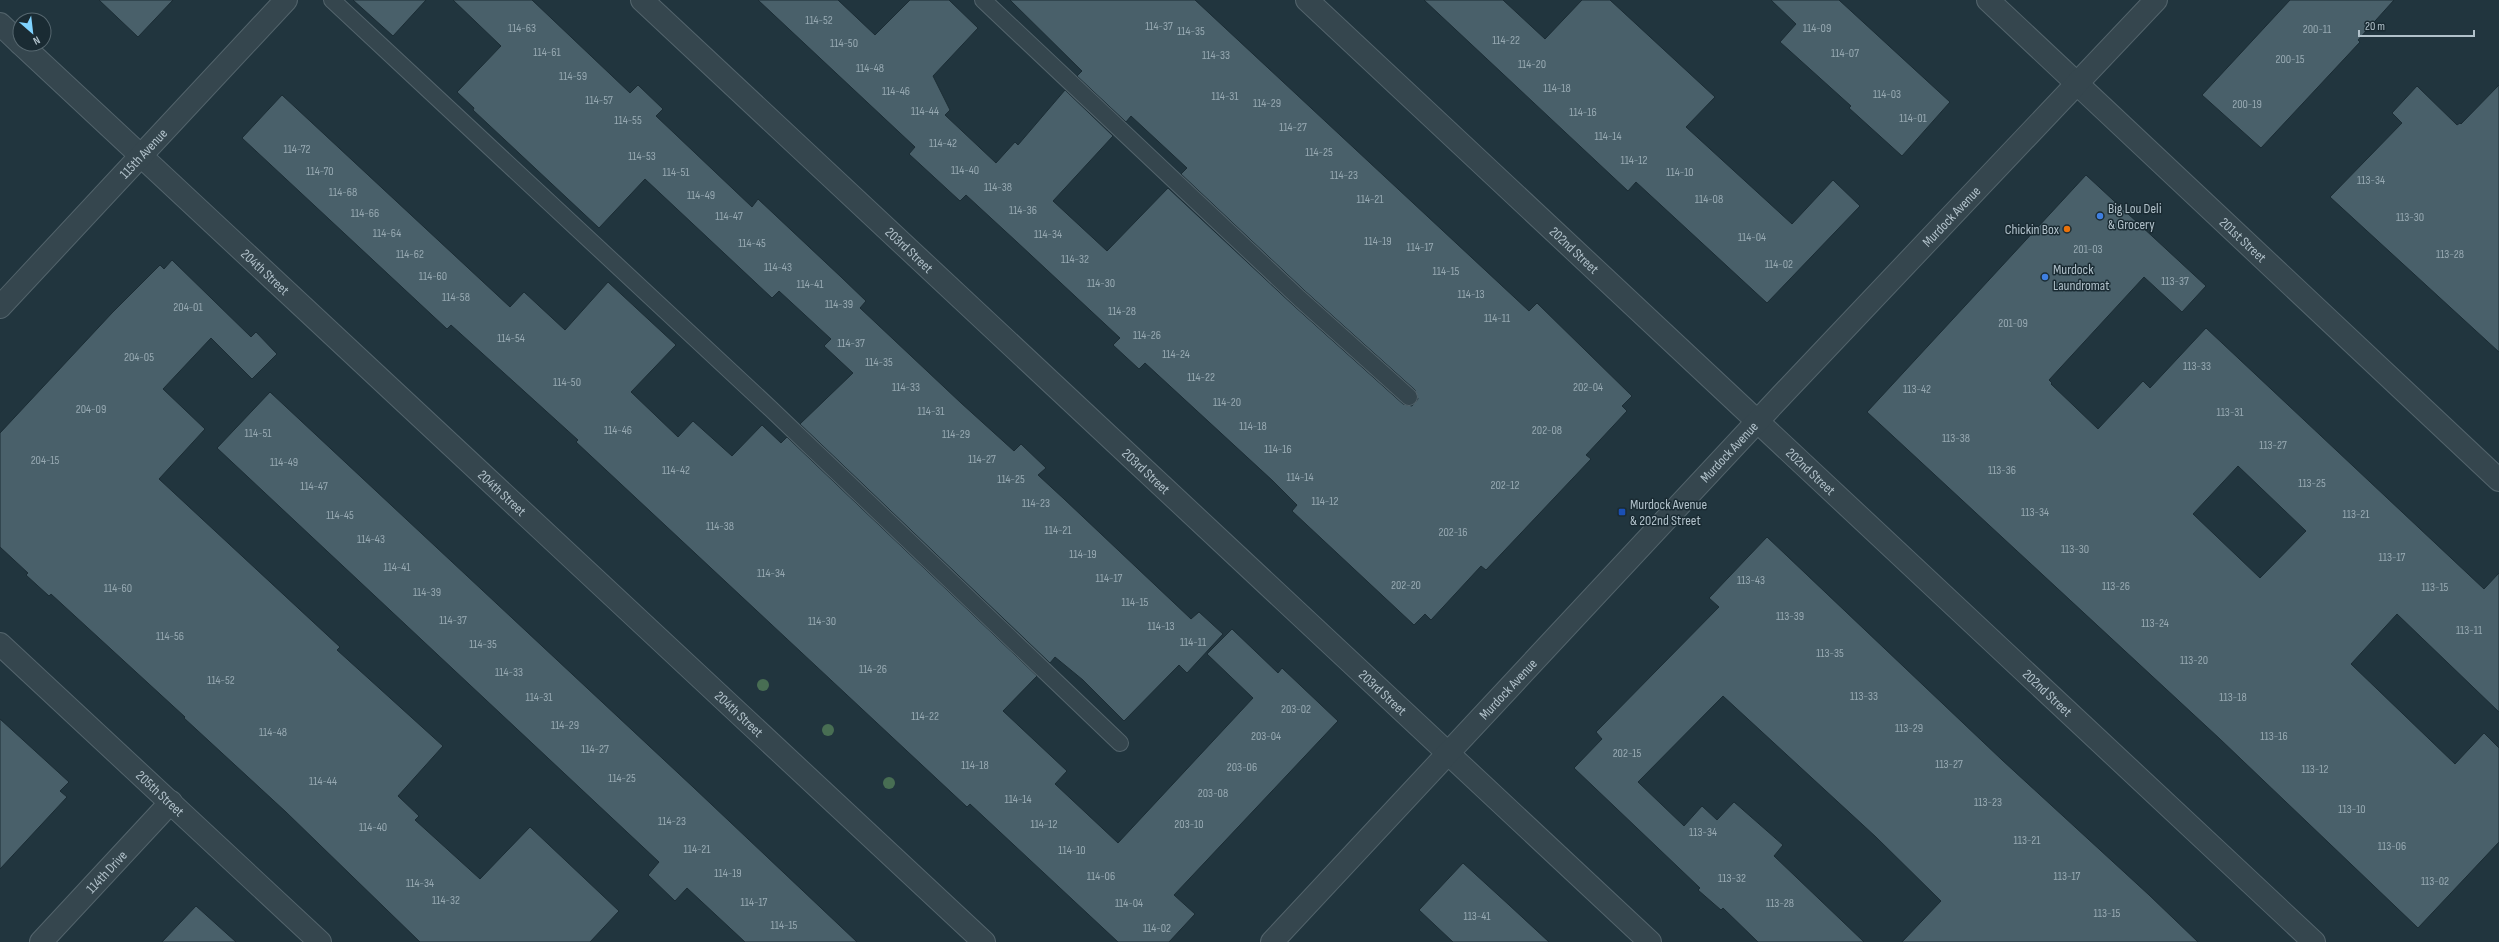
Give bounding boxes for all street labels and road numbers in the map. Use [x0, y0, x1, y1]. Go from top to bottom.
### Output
street label: 115th Avenue [116, 125, 171, 182]
street label: Murdock Avenue [1919, 182, 1984, 250]
street label: 201st Street [2216, 214, 2270, 266]
street label: 203rd Street [882, 223, 937, 276]
street label: 202nd Street [1546, 223, 1603, 277]
street label: 204th Street [238, 245, 293, 298]
street label: Murdock Avenue [1696, 418, 1761, 486]
street label: 202nd Street [1783, 444, 1839, 499]
street label: 203rd Street [1119, 445, 1174, 498]
street label: 204th Street [474, 466, 530, 519]
street label: Murdock Avenue [1475, 655, 1540, 723]
street label: 203rd Street [1355, 666, 1410, 719]
street label: 202nd Street [2019, 666, 2076, 720]
street label: 204th Street [711, 687, 767, 740]
street label: 205th Street [133, 767, 188, 820]
street label: 114th Drive [82, 847, 130, 897]

